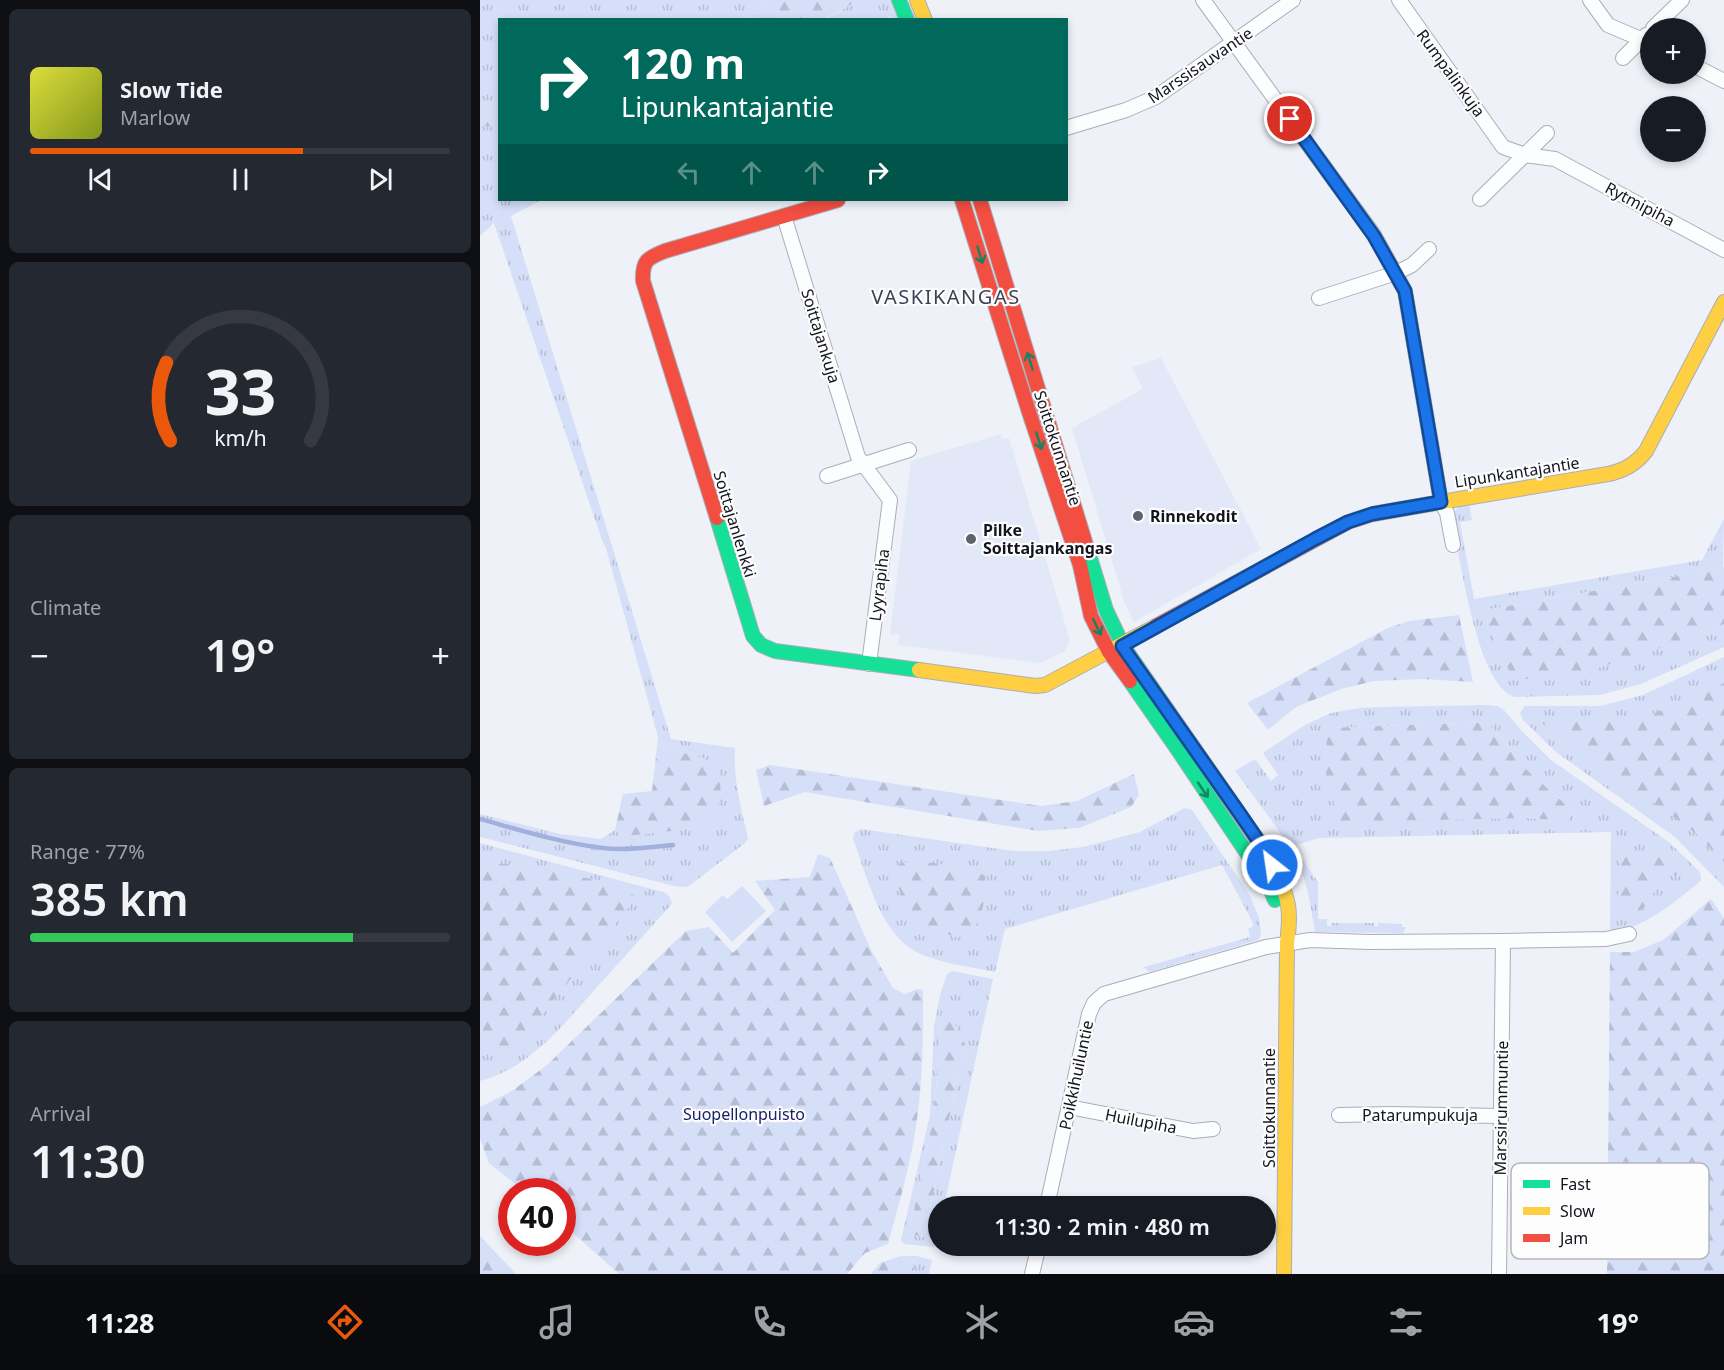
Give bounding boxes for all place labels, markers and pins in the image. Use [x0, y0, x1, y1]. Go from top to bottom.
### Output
pin [1264, 93, 1315, 144]
place label: Rinnekodit [1150, 505, 1237, 527]
marker: Rinnekodit [1131, 509, 1145, 523]
place label: Pilke Soittajankangas [983, 519, 1112, 559]
marker: Pilke Soittajankangas [964, 532, 978, 546]

